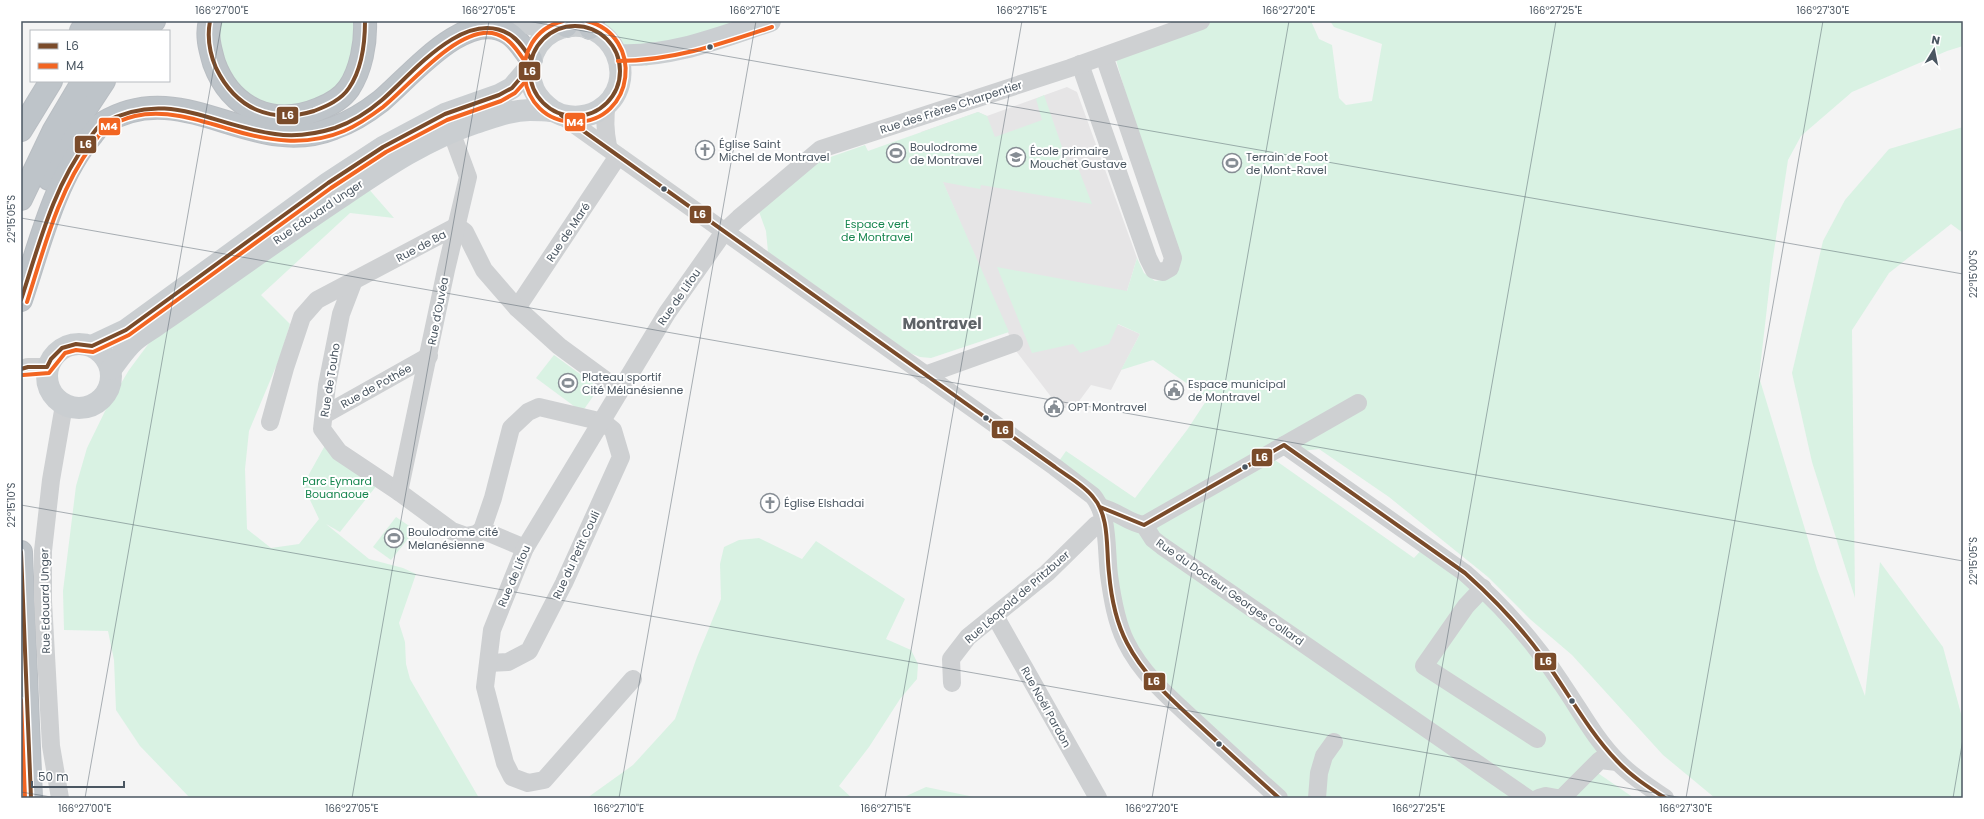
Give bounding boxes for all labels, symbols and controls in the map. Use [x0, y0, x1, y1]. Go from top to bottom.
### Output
text: 166°27'00"E [195, 3, 249, 18]
text: 166°27'05"E [462, 3, 516, 18]
text: 166°27'10"E [730, 3, 780, 18]
text: 166°27'15"E [997, 3, 1047, 18]
text: 166°27'20"E [1263, 3, 1315, 18]
text: 166°27'25"E [1530, 3, 1582, 18]
text: 166°27'30"E [1796, 3, 1850, 18]
legend [30, 30, 170, 82]
north arrow [1914, 30, 1954, 70]
text: N [1930, 32, 1941, 49]
text: L6 [66, 37, 79, 54]
unlabelled marker [705, 42, 715, 52]
text: M4 [66, 57, 84, 74]
line badge: L6 [518, 61, 541, 81]
text: L6 [524, 63, 536, 79]
street label: Rue des Frères Charpentier [878, 76, 1024, 138]
line badge: L6 [276, 106, 299, 125]
text: L6 [282, 107, 294, 123]
line badge: M4 [564, 112, 586, 132]
text: M4 [566, 114, 584, 130]
line badge: M4 [98, 117, 121, 136]
text: M4 [100, 118, 118, 134]
line badge: L6 [74, 135, 97, 154]
text: L6 [80, 136, 92, 152]
place label: Église Saint Michel de Montravel [719, 136, 829, 165]
church icon: Église Saint Michel de Montravel [694, 139, 716, 161]
place label: Boulodrome de Montravel [910, 139, 982, 168]
sports icon: Boulodrome de Montravel [885, 142, 907, 164]
place label: École primaire Mouchet Gustave [1030, 143, 1127, 172]
school or university icon: École primaire Mouchet Gustave [1005, 146, 1027, 168]
place label: Terrain de Foot de Mont-Ravel [1246, 149, 1328, 178]
sports icon: Terrain de Foot de Mont-Ravel [1221, 152, 1243, 174]
street label: Rue Edouard Unger [270, 176, 366, 248]
unlabelled marker [659, 184, 669, 194]
text: 22°15'05"S [4, 195, 19, 243]
street label: Rue de Maré [542, 199, 594, 265]
line badge: L6 [689, 205, 712, 224]
text: L6 [694, 206, 706, 222]
park label: Espace vert de Montravel [841, 216, 913, 245]
street label: Rue de Ba [393, 226, 449, 266]
text: 22°15'00"S [1966, 250, 1981, 298]
street label: Rue de Lifou [654, 265, 704, 329]
street label: Rue d'Ouvéa [424, 276, 452, 346]
district label: Montravel [902, 313, 982, 334]
street label: Rue de Touho [316, 342, 344, 418]
street label: Rue de Pothée [338, 360, 414, 412]
place label: Plateau sportif Cité Mélanésienne [582, 369, 684, 398]
sports icon: Plateau sportif Cité Mélanésienne [557, 372, 579, 394]
place label: Espace municipal de Montravel [1188, 376, 1286, 405]
public building icon: Espace municipal de Montravel [1163, 379, 1185, 401]
public building icon: OPT Montravel [1043, 396, 1065, 418]
place label: OPT Montravel [1068, 399, 1147, 415]
unlabelled marker [981, 413, 991, 423]
line badge: L6 [991, 420, 1014, 439]
text: L6 [997, 422, 1009, 438]
line badge: L6 [1251, 448, 1273, 467]
text: L6 [1256, 449, 1268, 465]
unlabelled marker [1240, 462, 1250, 472]
park label: Parc Eymard Bouanaoue [302, 473, 372, 502]
text: 22°15'10"S [4, 482, 19, 527]
church icon: Église Elshadai [759, 492, 781, 514]
place label: Église Elshadai [784, 495, 864, 511]
street label: Rue du Petit Couli [549, 508, 604, 602]
place label: Boulodrome cité Melanésienne [408, 524, 499, 553]
sports icon: Boulodrome cité Melanésienne [383, 527, 405, 549]
street label: Rue du Docteur Georges Collard [1153, 535, 1307, 649]
text: 22°15'05"S [1966, 537, 1981, 585]
street label: Rue de Lifou [494, 543, 534, 609]
street label: Rue Léopold de Pritzbuer [961, 547, 1073, 647]
street label: Rue Edouard Unger [36, 548, 54, 654]
line badge: L6 [1534, 652, 1557, 671]
text: L6 [1540, 653, 1552, 669]
street label: Rue Noël Pardon [1017, 664, 1075, 750]
line badge: L6 [1143, 672, 1166, 691]
text: L6 [1148, 673, 1160, 689]
unlabelled marker [1567, 696, 1577, 706]
unlabelled marker [1214, 739, 1224, 749]
scale bar [32, 763, 124, 789]
text: 50 m [38, 768, 69, 785]
text: 166°27'00"E [58, 801, 112, 816]
text: 166°27'05"E [325, 801, 379, 816]
text: 166°27'10"E [594, 801, 644, 816]
text: 166°27'15"E [861, 801, 911, 816]
text: 166°27'20"E [1126, 801, 1178, 816]
text: 166°27'25"E [1393, 801, 1445, 816]
text: 166°27'30"E [1659, 801, 1713, 816]

